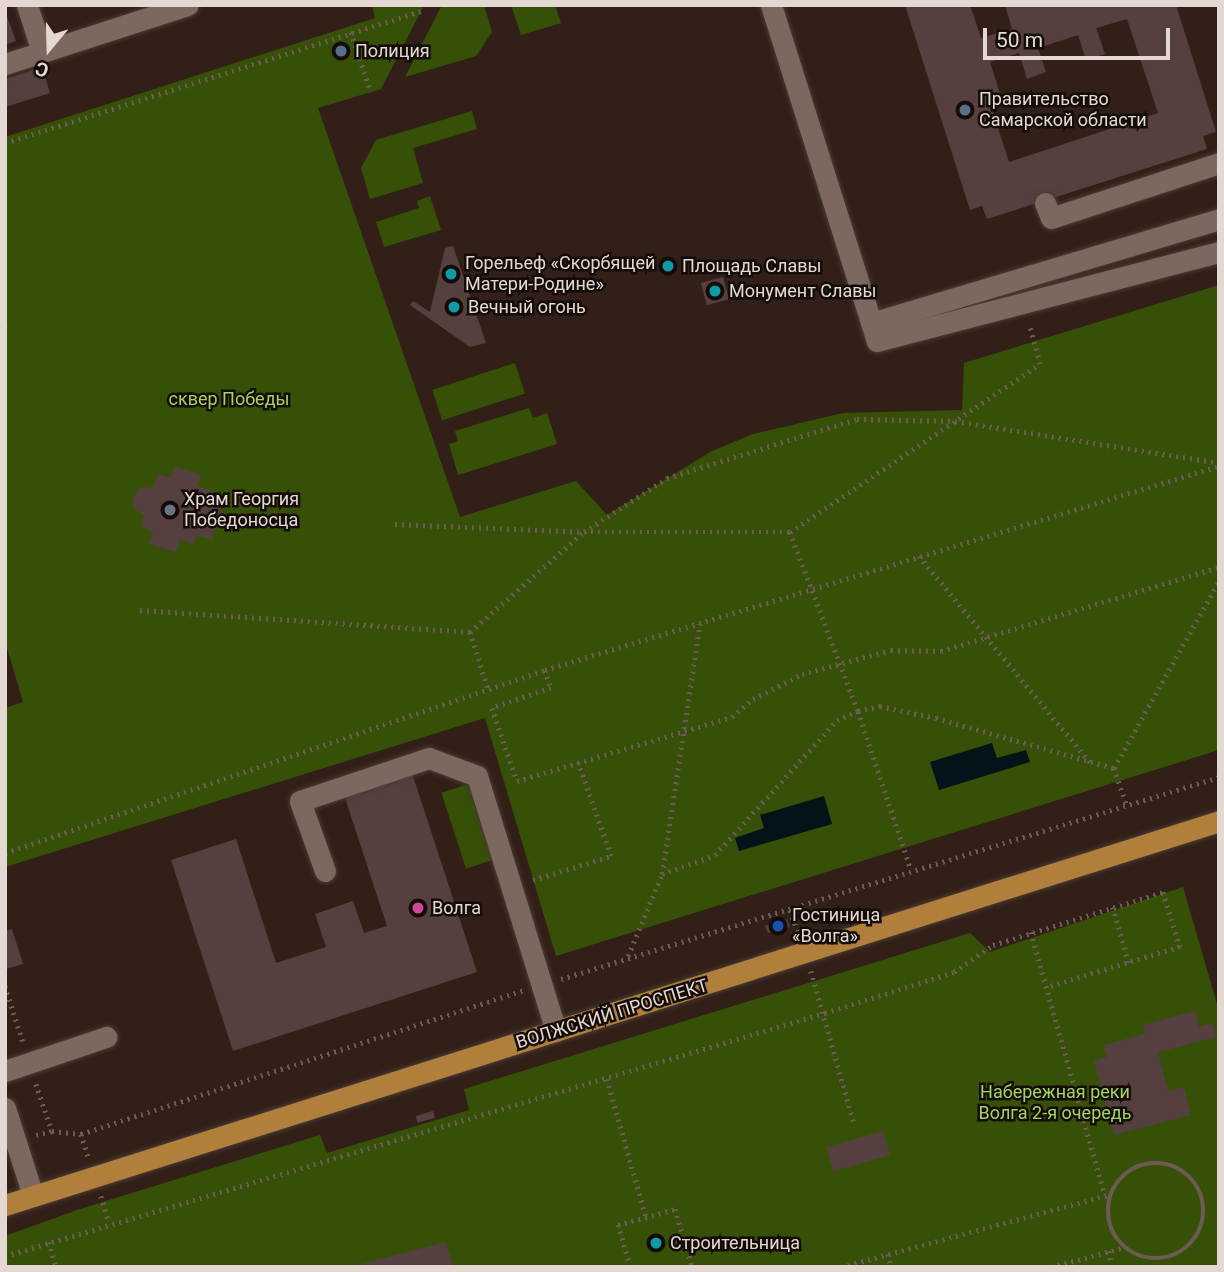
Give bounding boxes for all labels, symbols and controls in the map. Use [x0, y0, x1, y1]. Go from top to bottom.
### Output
north arrow [14, 14, 84, 84]
scale bar [986, 14, 1173, 58]
text: 50 m [996, 28, 1043, 52]
place label: Полиция [355, 40, 430, 62]
marker: Полиция [333, 43, 349, 59]
text: С [32, 56, 52, 82]
place label: Правительство Самарской области [979, 89, 1147, 132]
marker: Правительство Самарской области [957, 102, 973, 118]
place label: Горельеф «Скорбящей Матери-Родине» [465, 253, 655, 296]
place label: Площадь Славы [682, 255, 821, 277]
marker: Площадь Славы [660, 258, 676, 274]
marker: Горельеф «Скорбящей Матери-Родине» [443, 266, 459, 282]
place label: Монумент Славы [729, 280, 876, 302]
marker: Монумент Славы [707, 283, 723, 299]
place label: Вечный огонь [468, 296, 586, 318]
marker: Вечный огонь [446, 299, 462, 315]
park label: сквер Победы [168, 388, 290, 410]
place label: Храм Георгия Победоносца [184, 489, 299, 532]
marker: Храм Георгия Победоносца [162, 502, 178, 518]
place label: Волга [432, 897, 481, 919]
marker: Волга [410, 900, 426, 916]
place label: Гостиница «Волга» [792, 905, 880, 948]
marker: Гостиница «Волга» [770, 918, 786, 934]
street label: ВОЛЖСКИЙ ПРОСПЕКТ [513, 975, 711, 1053]
park label: Набережная реки Волга 2-я очередь [979, 1082, 1131, 1124]
place label: Строительница [670, 1232, 800, 1254]
marker: Строительница [648, 1235, 664, 1251]

